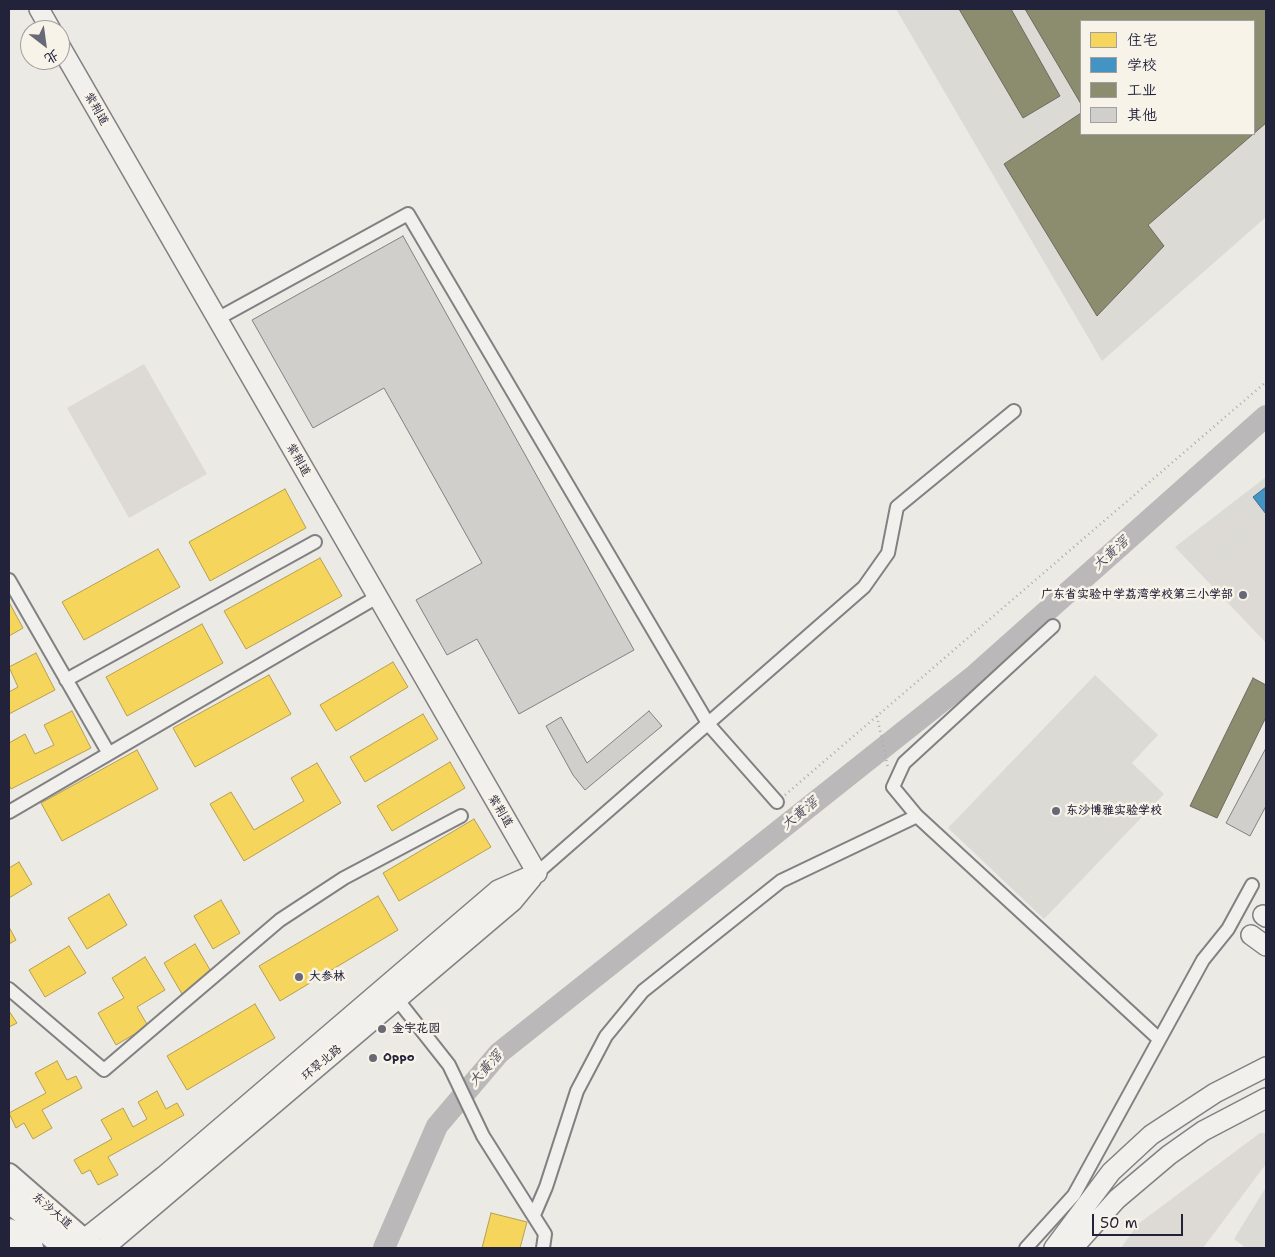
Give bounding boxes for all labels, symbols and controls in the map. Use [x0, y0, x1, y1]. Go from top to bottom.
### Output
north arrow [20, 20, 70, 70]
legend [1080, 20, 1255, 135]
text: 住宅 [1127, 30, 1157, 50]
text: 北 [41, 46, 63, 68]
text: 学校 [1127, 55, 1157, 75]
text: 工业 [1127, 80, 1157, 100]
street label: 紫荆道 [81, 90, 111, 128]
text: 其他 [1127, 105, 1157, 125]
street label: 紫荆道 [283, 441, 313, 479]
water label: 大黄滘 [1090, 534, 1132, 574]
place label: 广东省实验中学荔湾学校第三小学部 [1041, 588, 1233, 602]
marker: 广东省实验中学荔湾学校第三小学部 [1237, 589, 1249, 601]
street label: 紫荆道 [485, 792, 515, 830]
water label: 大黄滘 [778, 794, 822, 834]
place label: 东沙博雅实验学校 [1066, 804, 1162, 818]
marker: 东沙博雅实验学校 [1050, 805, 1062, 817]
place label: 大参林 [309, 970, 345, 984]
marker: 大参林 [293, 971, 305, 983]
place label: 金宇花园 [392, 1022, 440, 1036]
marker: 金宇花园 [376, 1023, 388, 1035]
street label: 环翠北路 [299, 1042, 345, 1084]
water label: 大黄滘 [466, 1048, 506, 1090]
place label: Oppo [383, 1051, 414, 1065]
marker: Oppo [367, 1052, 379, 1064]
street label: 东沙大道 [29, 1190, 75, 1232]
scale bar [1095, 1204, 1186, 1236]
text: 50 m [1100, 1213, 1138, 1233]

